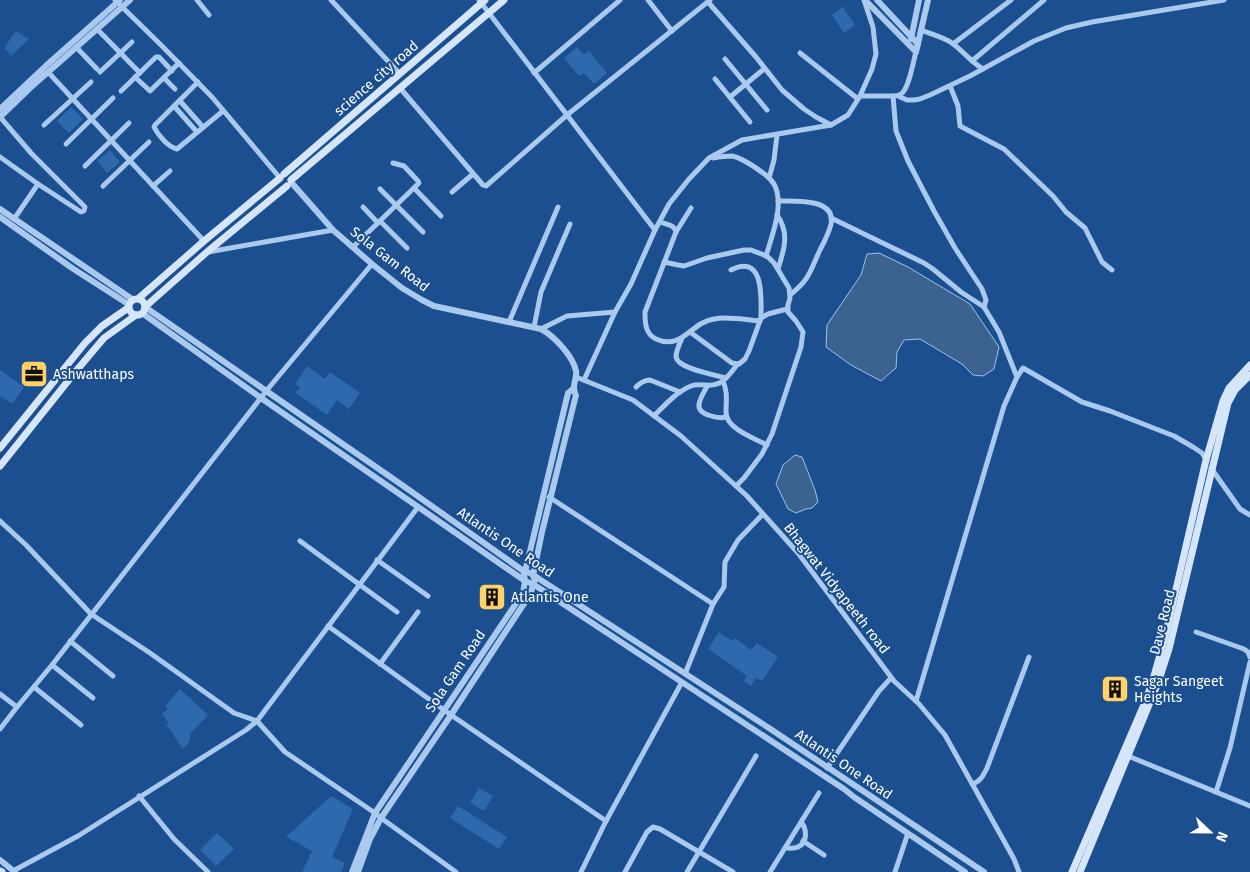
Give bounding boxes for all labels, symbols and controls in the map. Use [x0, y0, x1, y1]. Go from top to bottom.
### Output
street label: science city road [331, 37, 422, 120]
street label: Sola Gam Road [347, 223, 433, 296]
office icon: Ashwatthaps [19, 359, 49, 389]
place label: Ashwatthaps [53, 366, 134, 383]
street label: Atlantis One Road [454, 504, 558, 581]
street label: Bhagwat Vidyapeeth road [780, 519, 893, 657]
building icon: Atlantis One [477, 582, 507, 612]
street label: Dave Road [1146, 588, 1179, 657]
place label: Atlantis One [511, 589, 589, 606]
street label: Sola Gam Road [422, 627, 489, 716]
place label: Sagar Sangeet Heights [1134, 673, 1225, 706]
building icon: Sagar Sangeet Heights [1100, 674, 1130, 704]
street label: Atlantis One Road [792, 726, 896, 803]
north arrow [1185, 807, 1235, 857]
text: N [1212, 829, 1231, 844]

